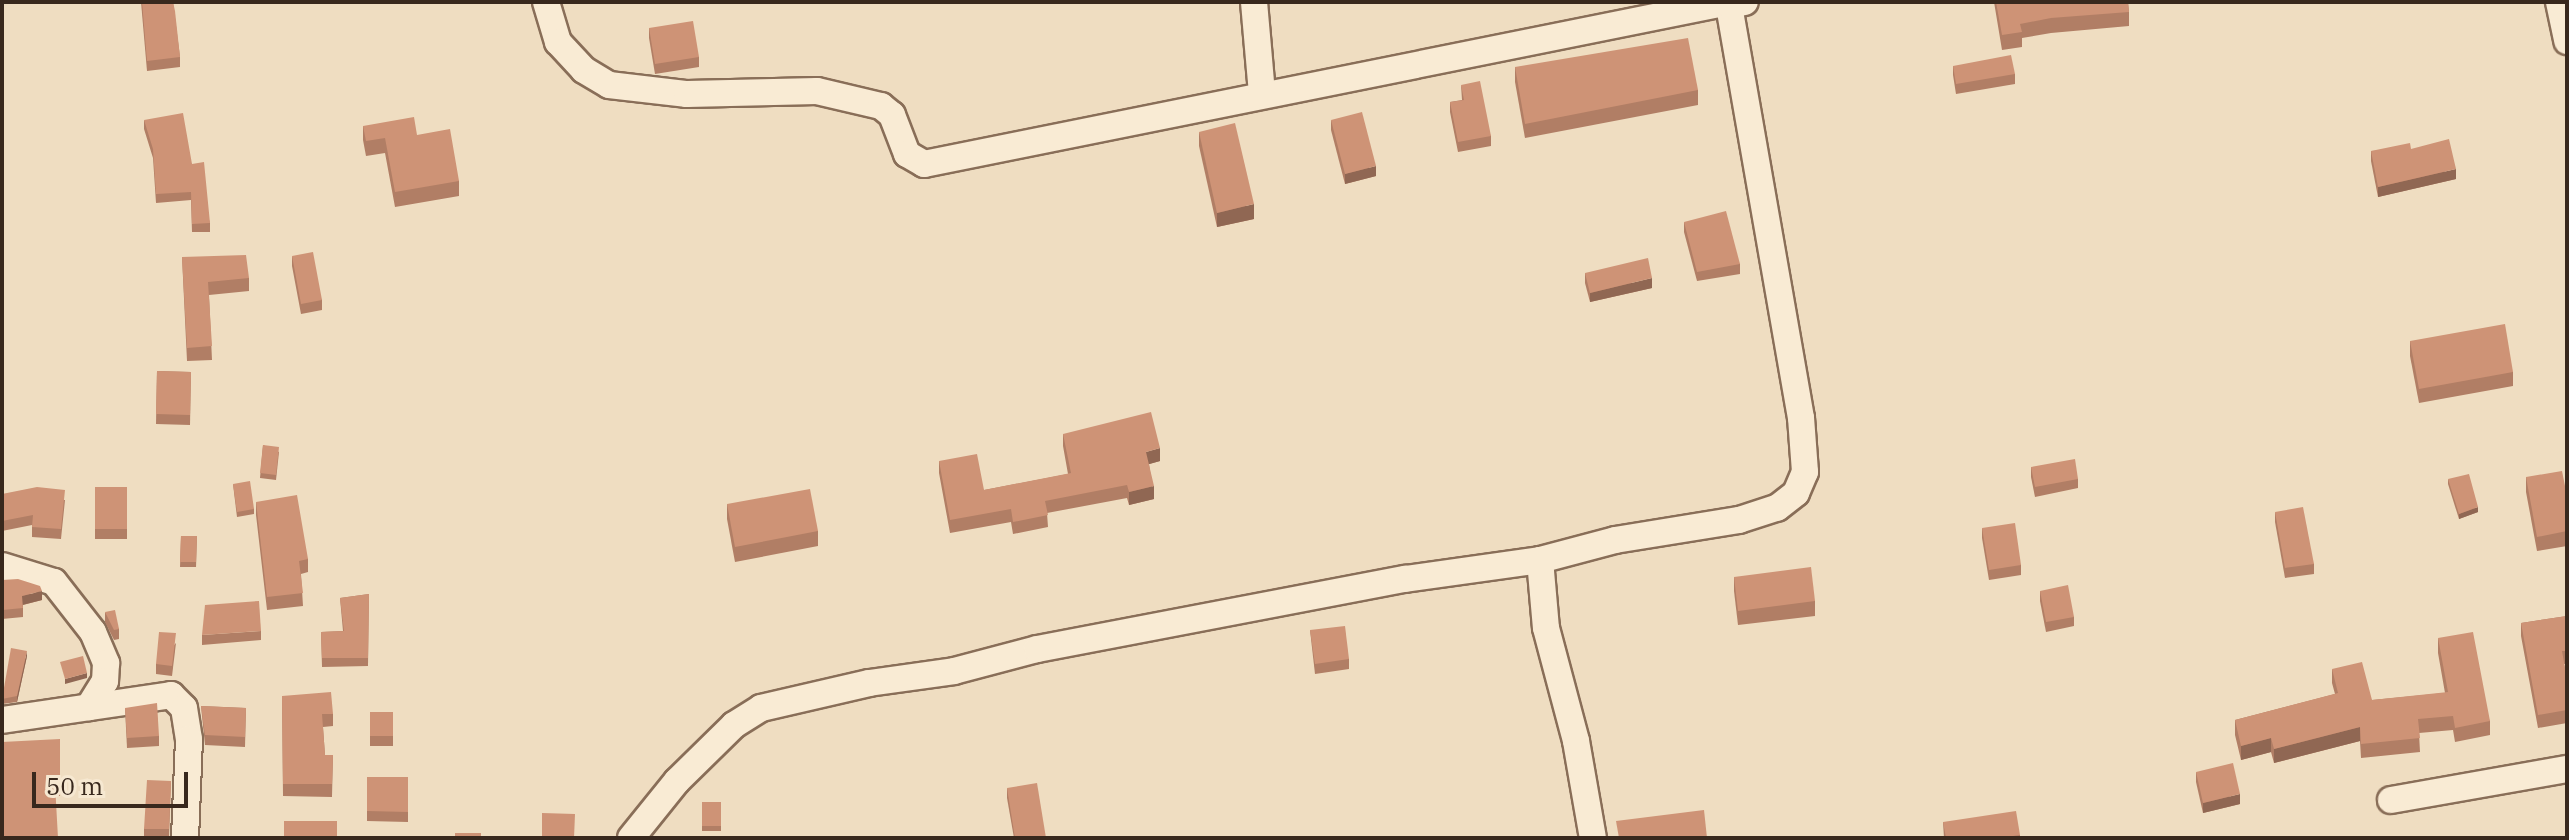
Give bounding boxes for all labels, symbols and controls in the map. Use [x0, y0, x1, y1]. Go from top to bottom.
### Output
scale bar [36, 756, 192, 806]
text: 50 m [46, 770, 103, 802]

